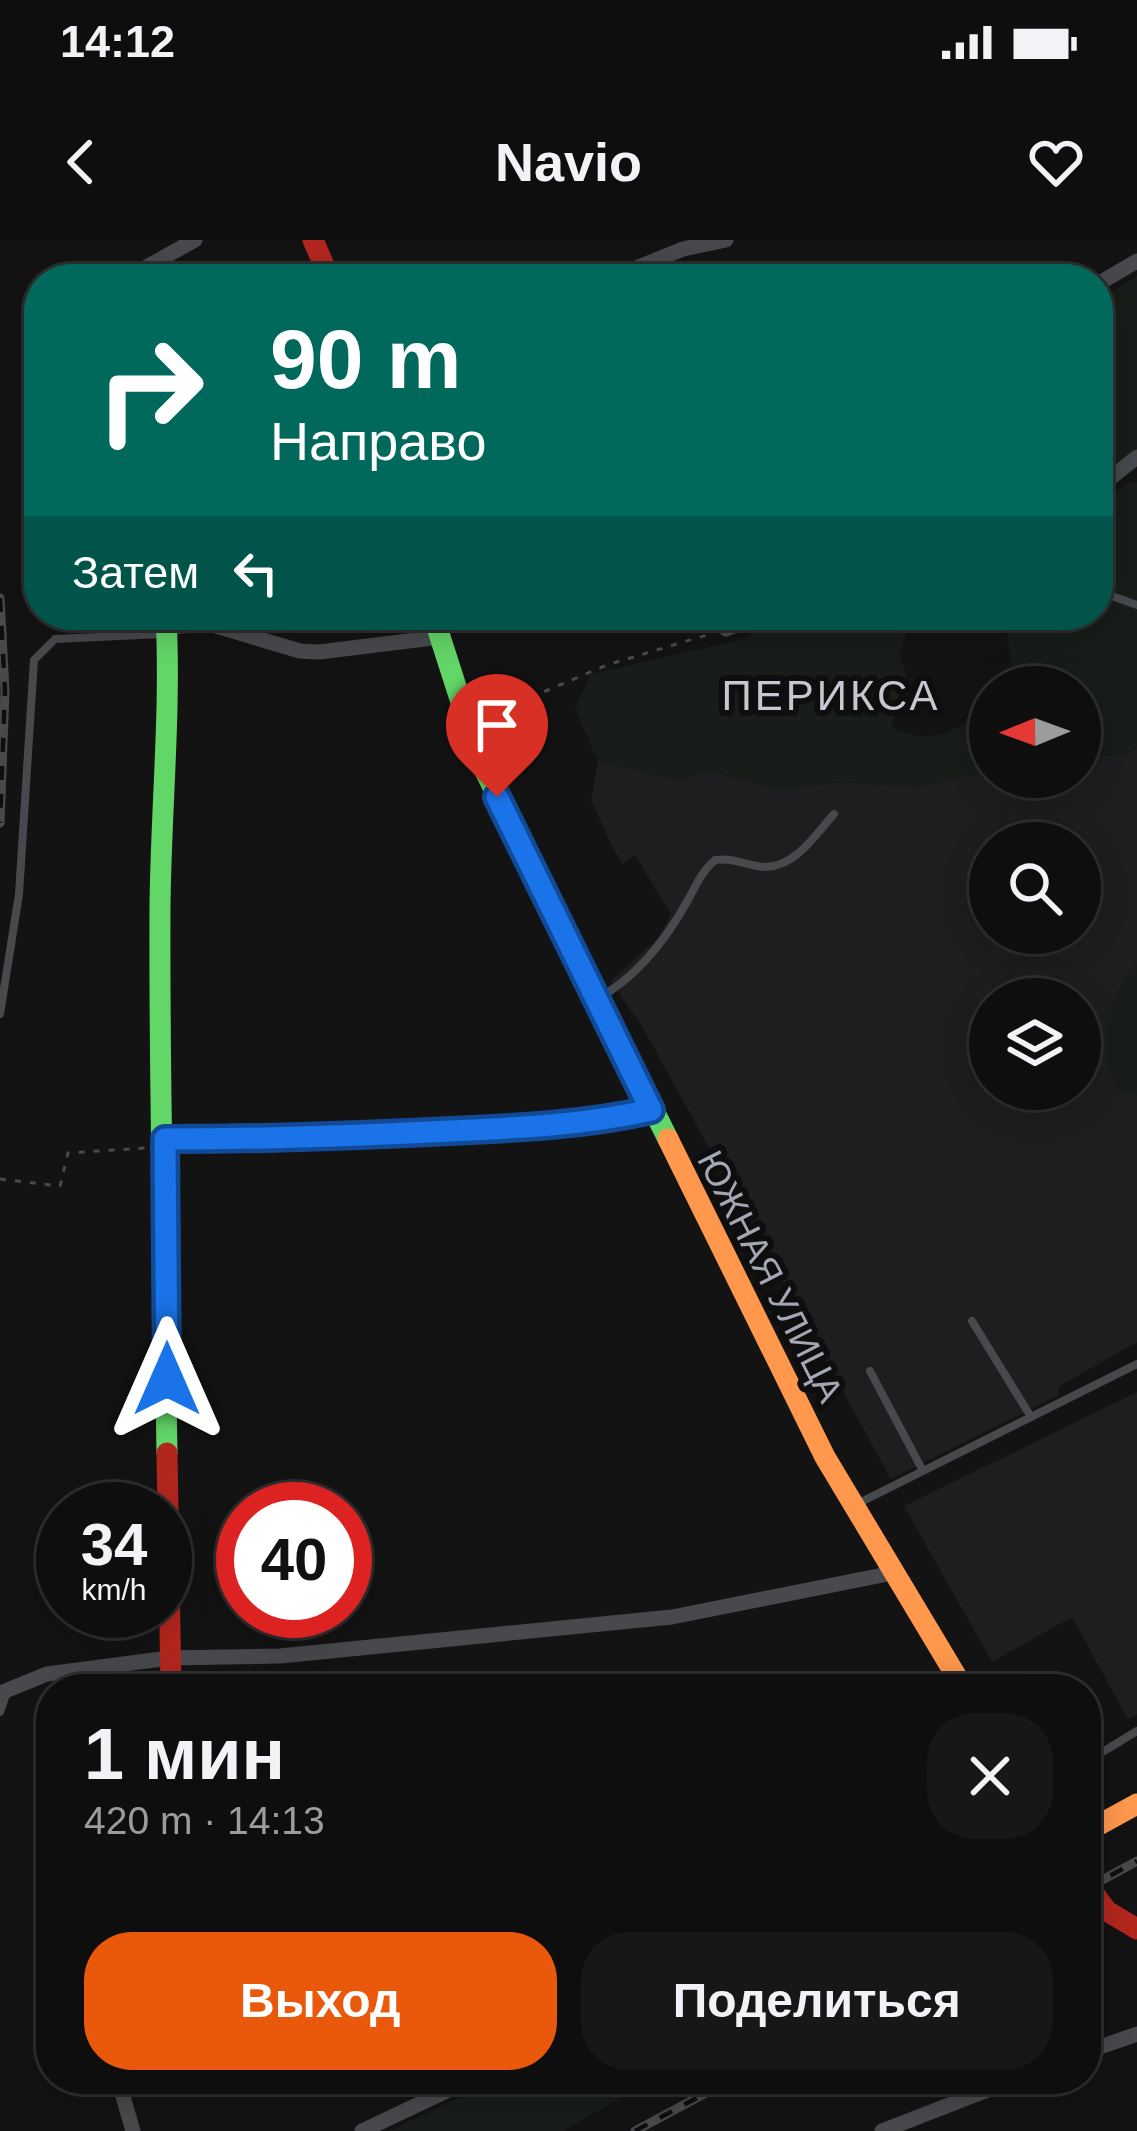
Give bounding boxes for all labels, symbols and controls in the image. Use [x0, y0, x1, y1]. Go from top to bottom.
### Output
text: 14:12 [60, 16, 175, 67]
icon: back [48, 129, 114, 195]
icon: heart [1023, 129, 1089, 195]
text: Navio [495, 132, 642, 192]
icon: right [72, 312, 228, 468]
text: 90 m [270, 312, 461, 406]
text: Направо [270, 411, 486, 471]
icon: left [223, 540, 289, 606]
text: Затем [72, 547, 199, 598]
north arrow [969, 666, 1101, 798]
map controls [969, 666, 1101, 1110]
district label: ПЕРИКСА [722, 672, 940, 719]
pin [446, 674, 548, 797]
icon: arrive [464, 692, 530, 758]
button: search [969, 822, 1101, 954]
button: layers [969, 978, 1101, 1110]
street label: ЮЖНАЯ УЛИЦА [689, 1144, 852, 1409]
position arrow [104, 1316, 230, 1442]
speed limit sign: 40 [216, 1482, 372, 1638]
text: 34 [81, 1511, 147, 1578]
text: km/h [81, 1573, 147, 1606]
button: close [927, 1713, 1053, 1839]
text: 1 мин [84, 1714, 285, 1794]
text: 420 m · 14:13 [84, 1799, 325, 1842]
button: Выход [84, 1932, 557, 2070]
button: Поделиться [581, 1932, 1053, 2070]

